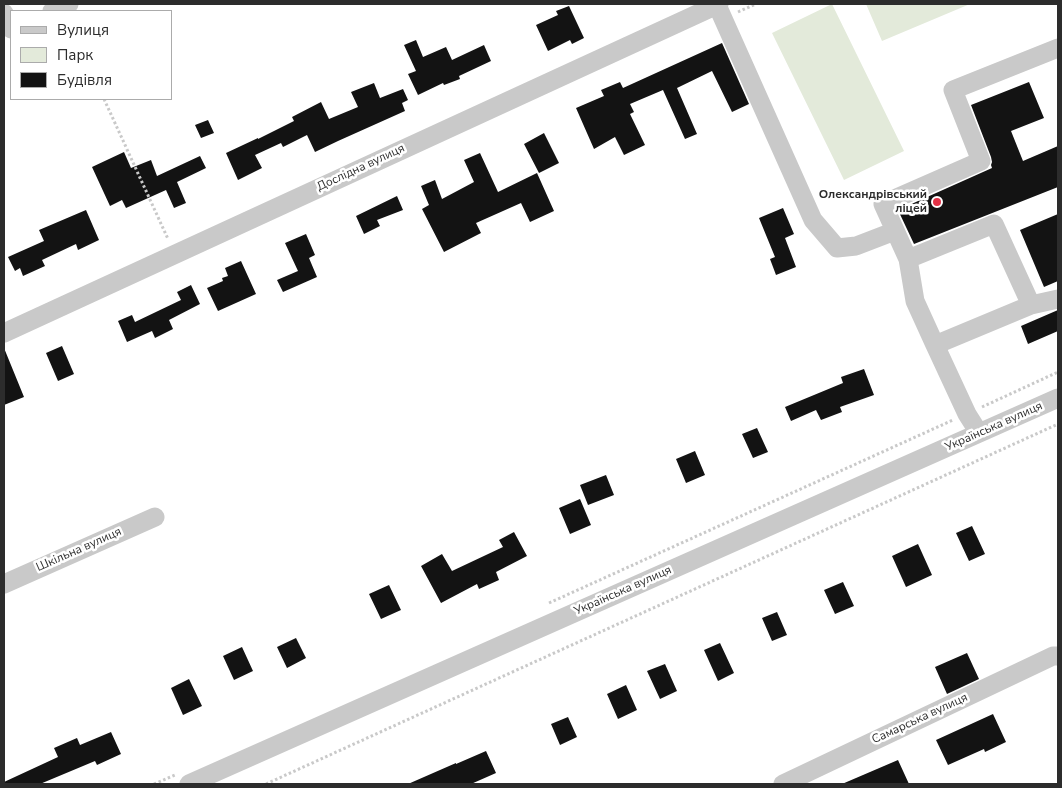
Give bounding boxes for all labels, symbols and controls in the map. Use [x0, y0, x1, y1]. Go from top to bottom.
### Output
legend [10, 10, 172, 100]
text: Вулиця [57, 20, 109, 40]
text: Парк [57, 45, 93, 65]
text: Будівля [57, 70, 112, 90]
street label: Дослідна вулиця [315, 141, 407, 195]
place label: Олександрівський ліцей [819, 188, 927, 216]
marker: Олександрівський ліцей [931, 196, 943, 208]
street label: Українська вулиця [943, 399, 1045, 455]
street label: Шкільна вулиця [34, 525, 124, 575]
street label: Українська вулиця [572, 563, 674, 619]
street label: Самарська вулиця [870, 691, 970, 747]

